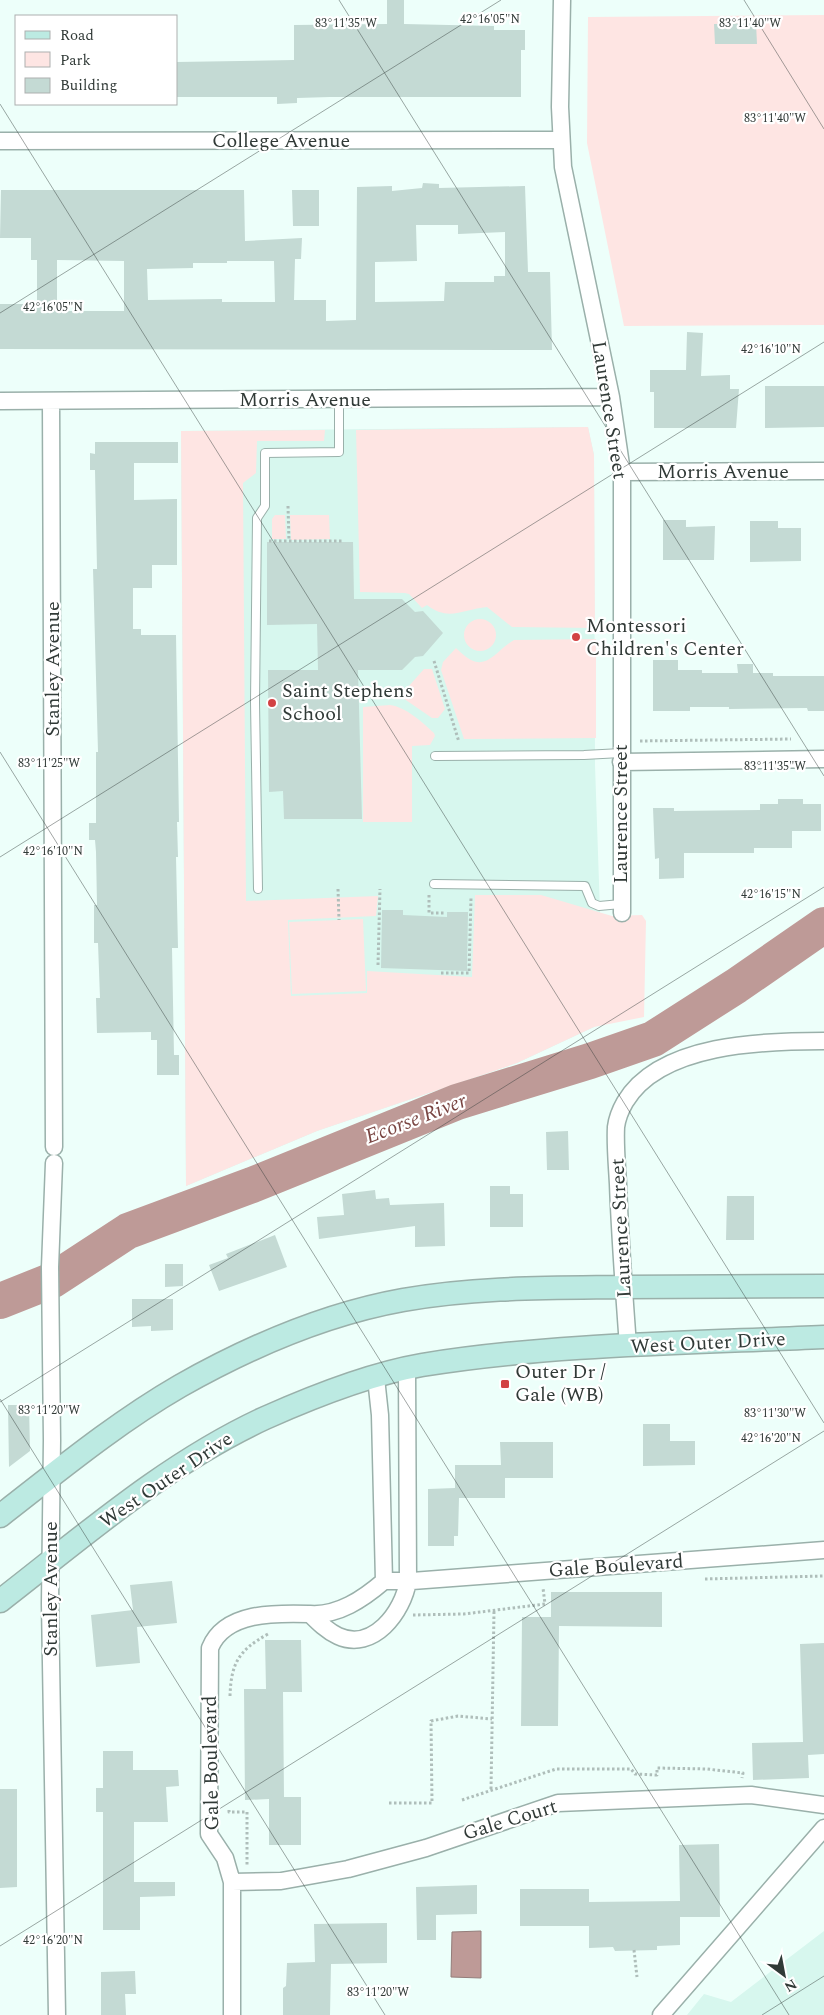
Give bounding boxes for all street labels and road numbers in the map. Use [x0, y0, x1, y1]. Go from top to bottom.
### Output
street label: College Avenue [212, 126, 350, 156]
street label: Laurence Street [583, 339, 635, 481]
street label: Morris Avenue [239, 385, 371, 415]
street label: Morris Avenue [657, 457, 789, 487]
street label: Stanley Avenue [38, 601, 68, 737]
street label: Laurence Street [606, 744, 636, 884]
street label: Laurence Street [602, 1157, 640, 1299]
street label: West Outer Drive [630, 1324, 786, 1362]
street label: West Outer Drive [93, 1424, 239, 1536]
street label: Stanley Avenue [36, 1521, 66, 1657]
street label: Gale Boulevard [548, 1546, 684, 1586]
street label: Gale Boulevard [195, 1695, 227, 1831]
street label: Gale Court [459, 1791, 561, 1849]

